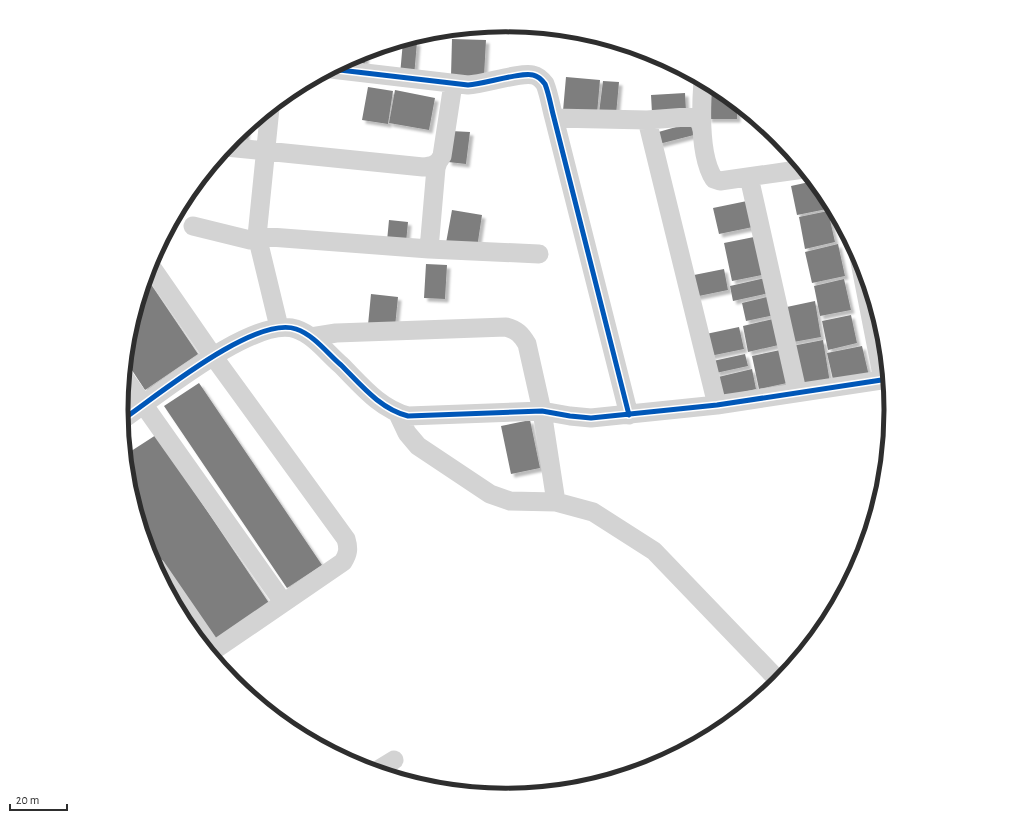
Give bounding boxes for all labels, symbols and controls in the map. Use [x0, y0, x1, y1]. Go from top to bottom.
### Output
scale bar [10, 786, 67, 812]
text: 20 m [16, 794, 39, 806]

